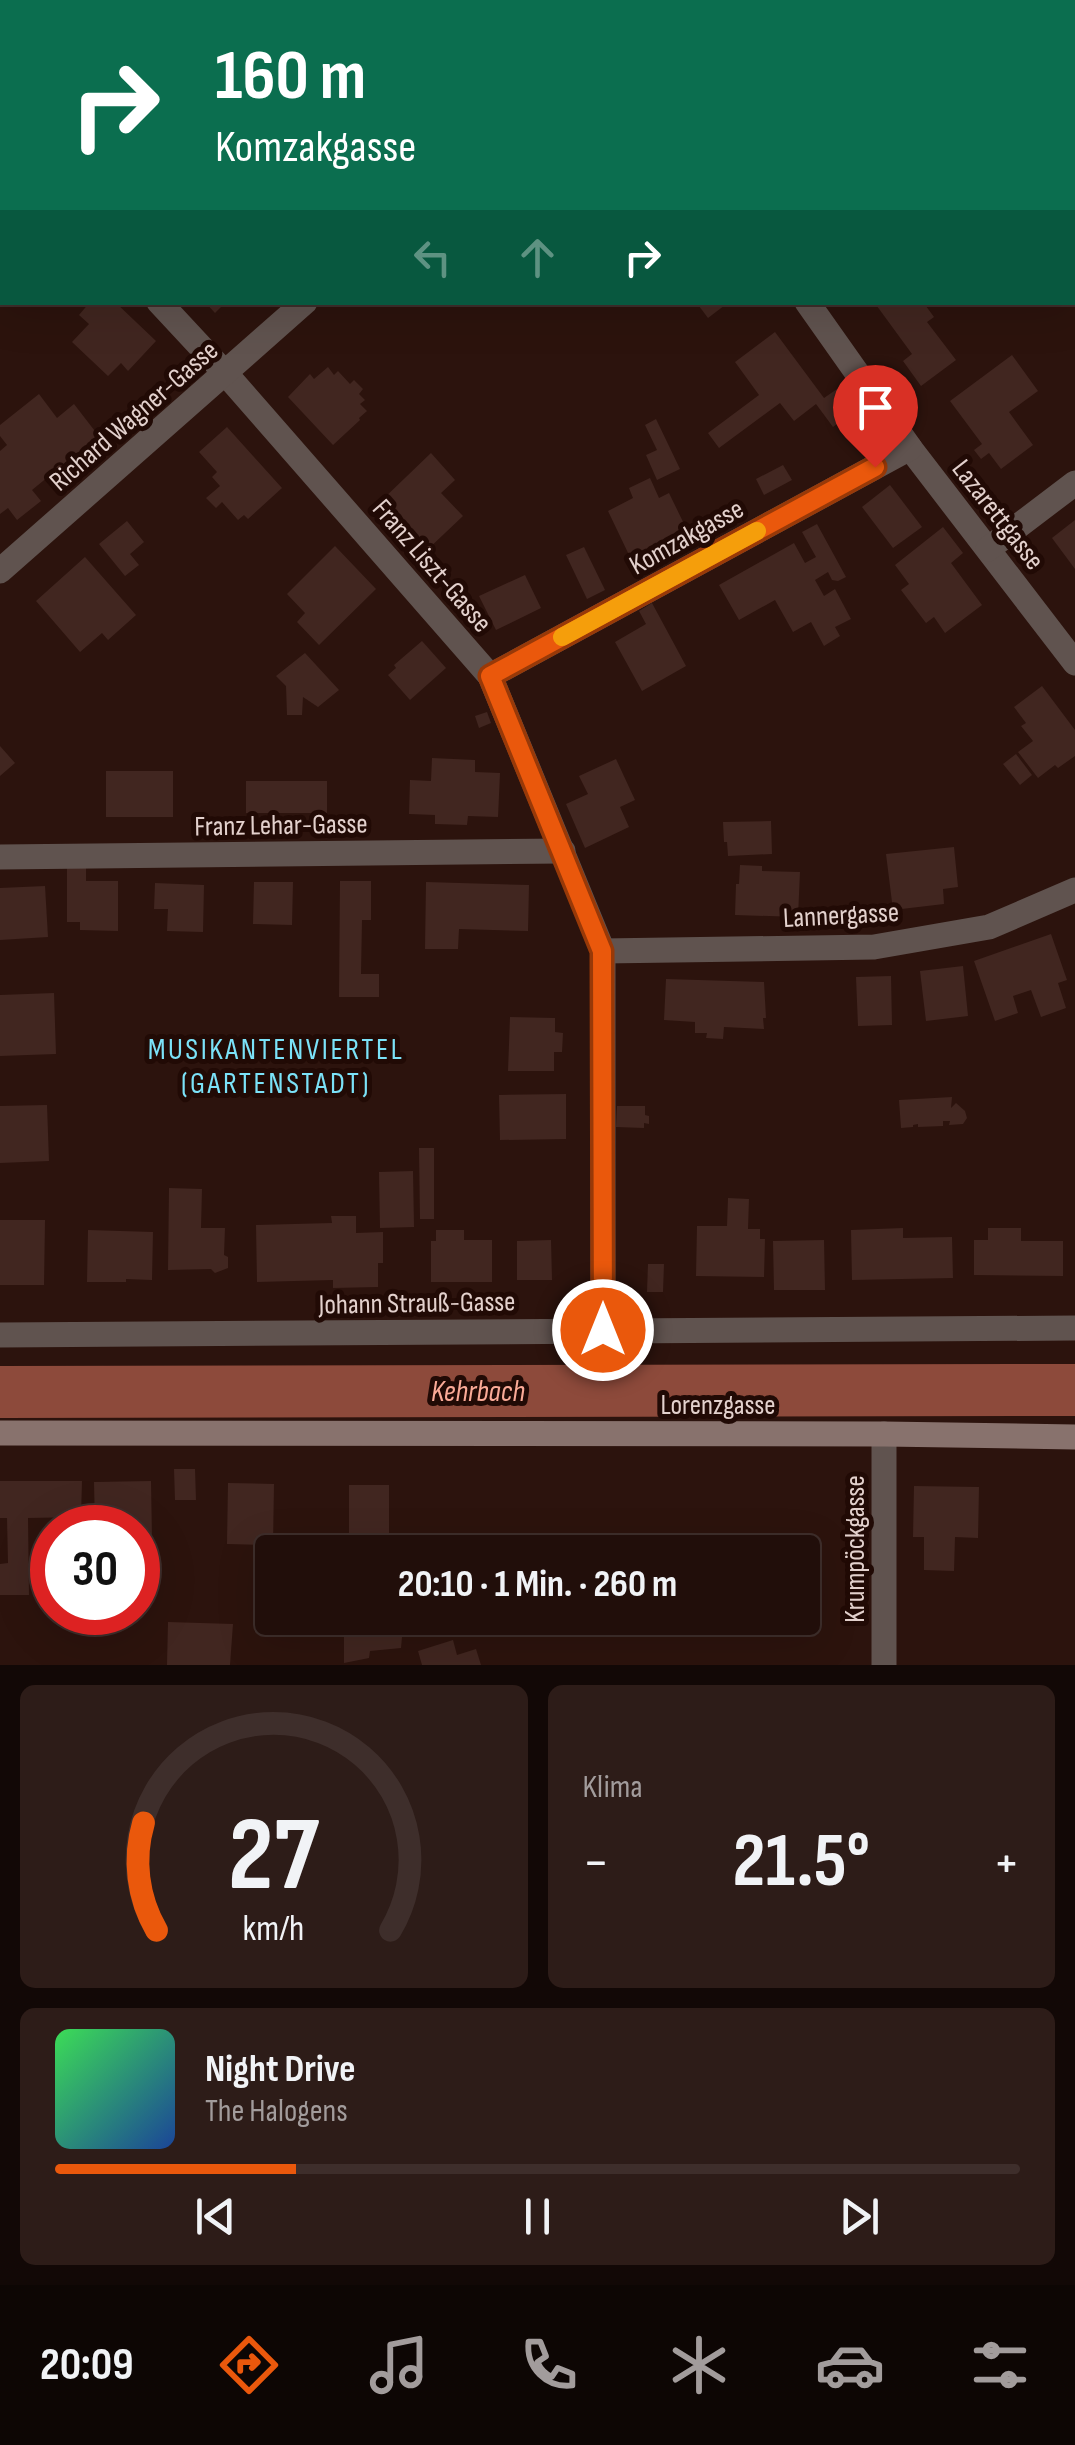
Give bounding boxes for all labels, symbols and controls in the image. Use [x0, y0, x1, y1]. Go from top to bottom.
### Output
text: 160 m [215, 35, 366, 119]
icon: right [50, 40, 180, 170]
text: Komzakgasse [215, 120, 416, 175]
icon: left [405, 230, 460, 285]
icon: ahead [510, 230, 565, 285]
icon: right [615, 230, 670, 285]
street label: Richard Wagner-Gasse [43, 334, 225, 498]
pin [833, 365, 918, 468]
icon: arrive [848, 380, 903, 435]
street label: Lazarettgasse [945, 453, 1051, 576]
street label: Komzakgasse [624, 492, 750, 582]
street label: Franz Liszt-Gasse [365, 493, 499, 639]
street label: Franz Lehar-Gasse [194, 807, 368, 844]
street label: Lannergasse [782, 896, 900, 935]
district label: MUSIKANTENVIERTEL (GARTENSTADT) [148, 1032, 404, 1102]
position arrow [551, 1278, 655, 1382]
street label: Johann Strauß-Gasse [317, 1285, 516, 1322]
water label: Kehrbach [431, 1374, 525, 1410]
street label: Lorenzgasse [660, 1389, 776, 1422]
street label: Krumpöckgasse [839, 1475, 872, 1623]
speed limit sign: 30 [30, 1505, 160, 1635]
text: 20:10 · 1 Min. · 260 m [398, 1562, 677, 1607]
text: Klima [583, 1768, 643, 1807]
text: 27 [228, 1794, 320, 1919]
text: 21.5° [732, 1817, 870, 1908]
text: − [583, 1830, 609, 1897]
text: + [993, 1830, 1020, 1897]
text: km/h [243, 1908, 305, 1951]
text: Night Drive [205, 2047, 356, 2092]
text: The Halogens [205, 2092, 348, 2131]
icon: previous [188, 2189, 243, 2244]
icon: pause [510, 2189, 565, 2244]
icon: next [832, 2189, 887, 2244]
icon: directions [214, 2330, 284, 2400]
icon: music [364, 2330, 434, 2400]
icon: phone [514, 2330, 584, 2400]
icon: climate [664, 2330, 734, 2400]
icon: car [815, 2330, 885, 2400]
icon: filters [965, 2330, 1035, 2400]
text: 20:09 [40, 2338, 134, 2393]

